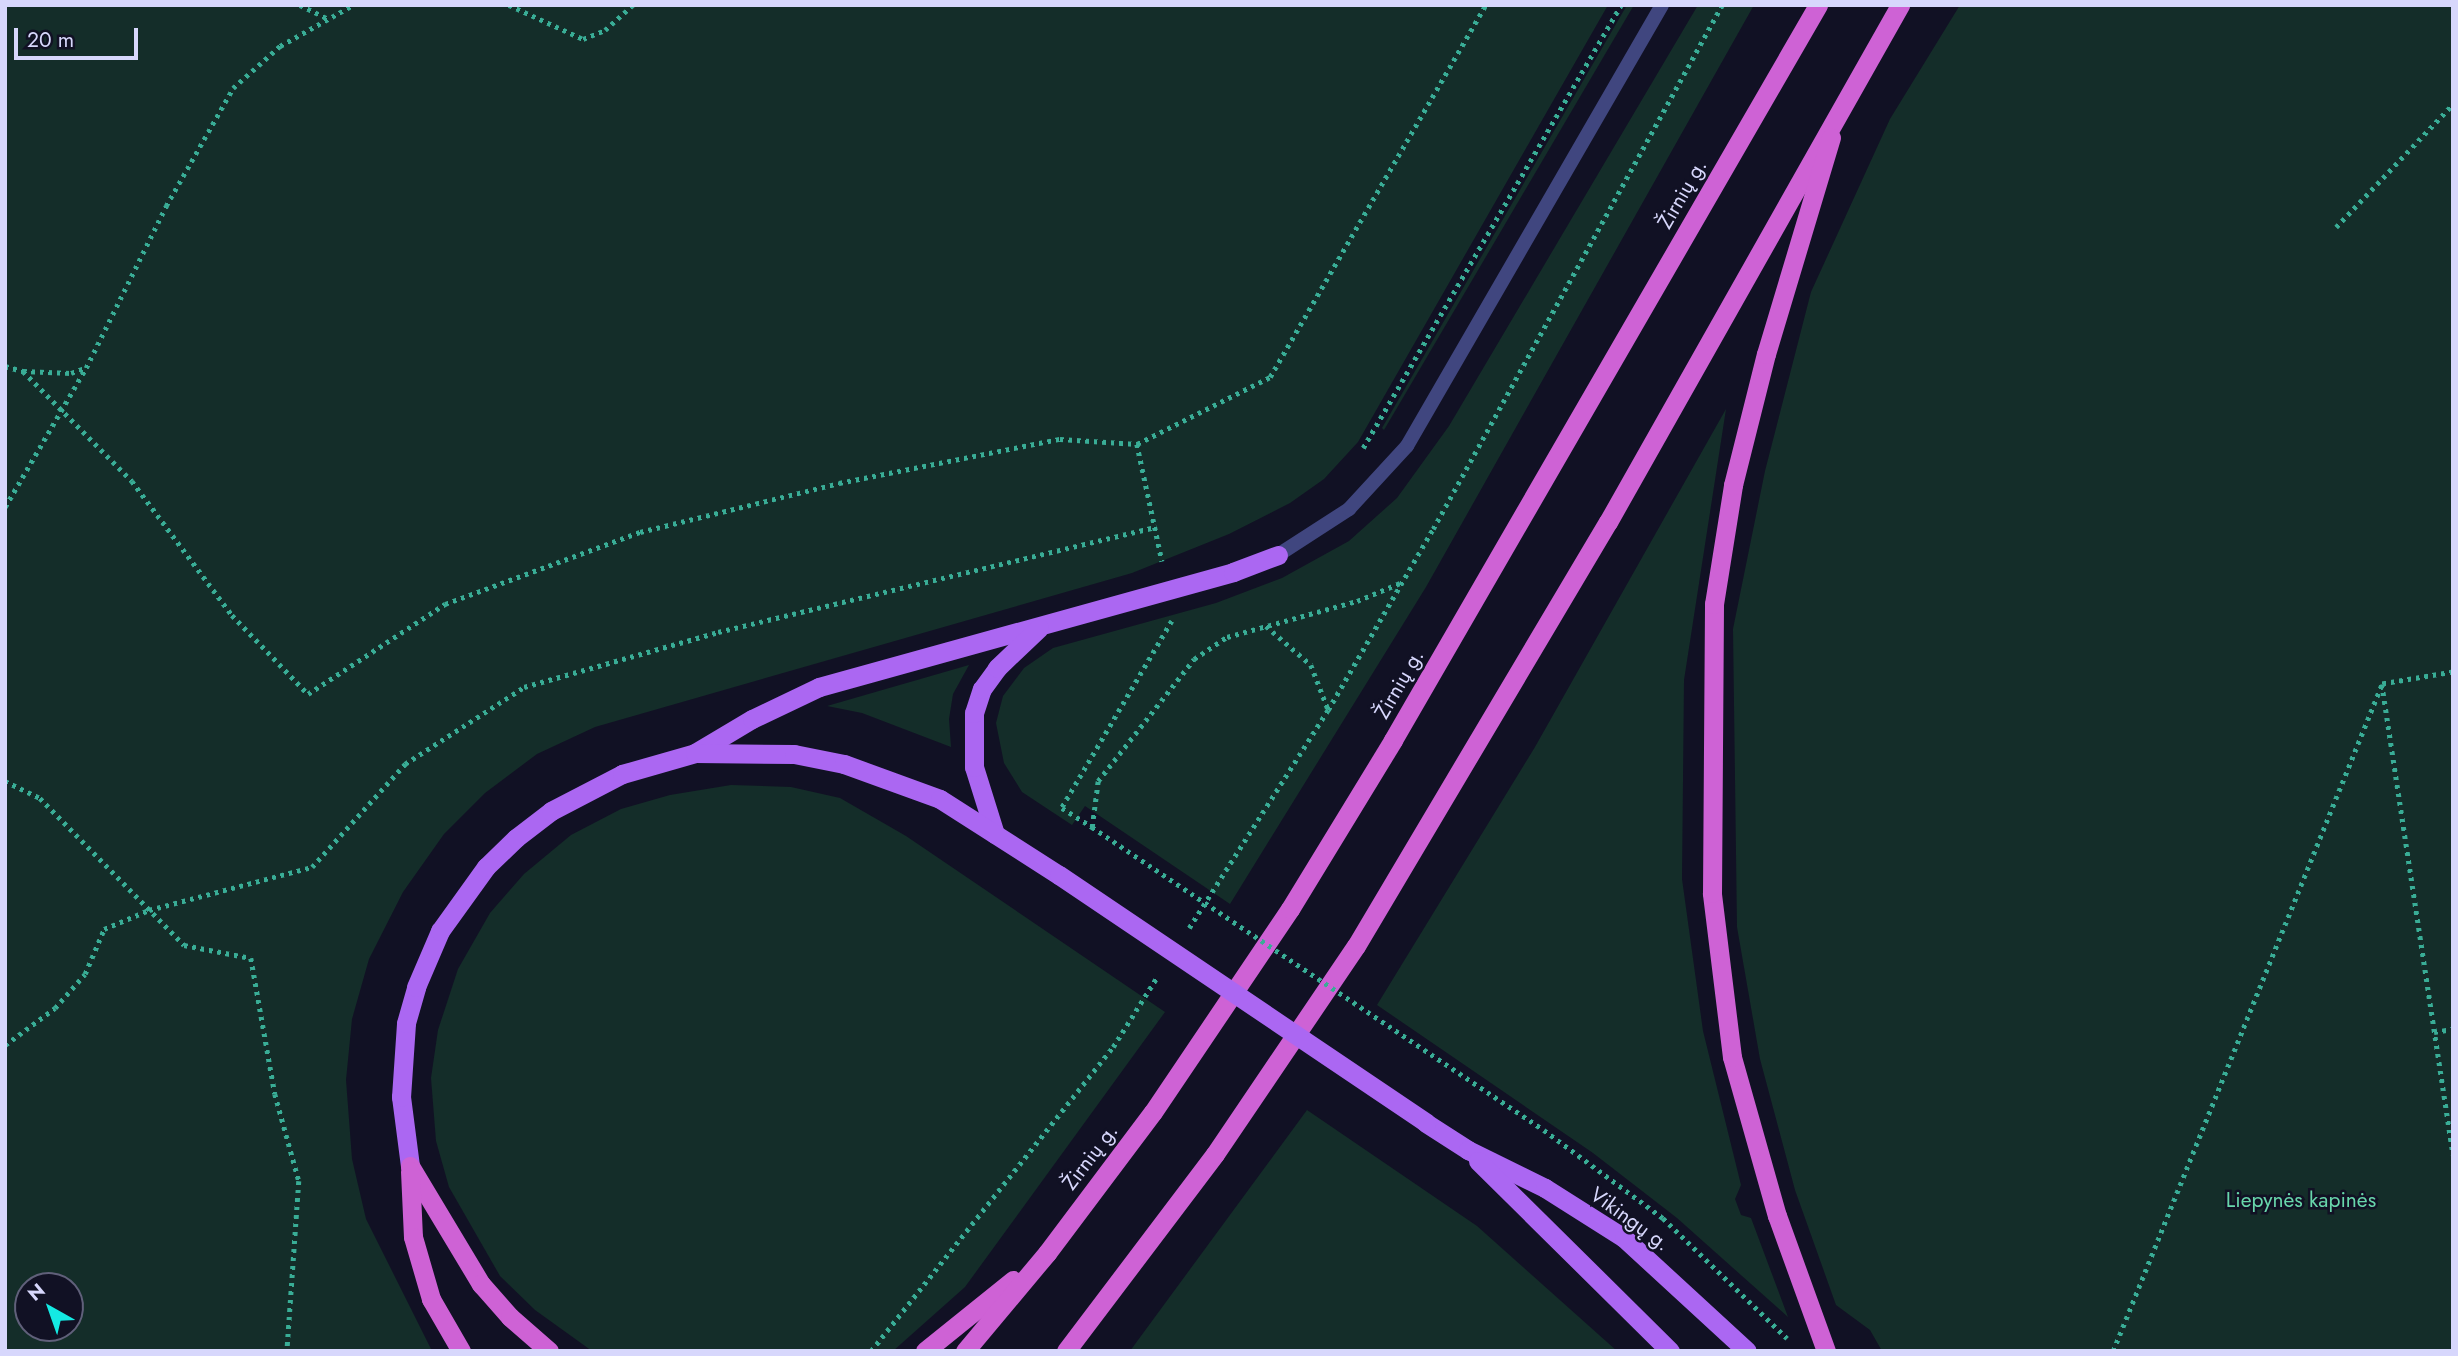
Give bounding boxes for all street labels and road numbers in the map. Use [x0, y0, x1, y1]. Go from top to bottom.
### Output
street label: Žirnių g. [1652, 155, 1712, 233]
street label: Žirnių g. [1369, 645, 1429, 723]
street label: Žirnių g. [1057, 1119, 1123, 1195]
street label: Vikingų g. [1585, 1182, 1675, 1256]

